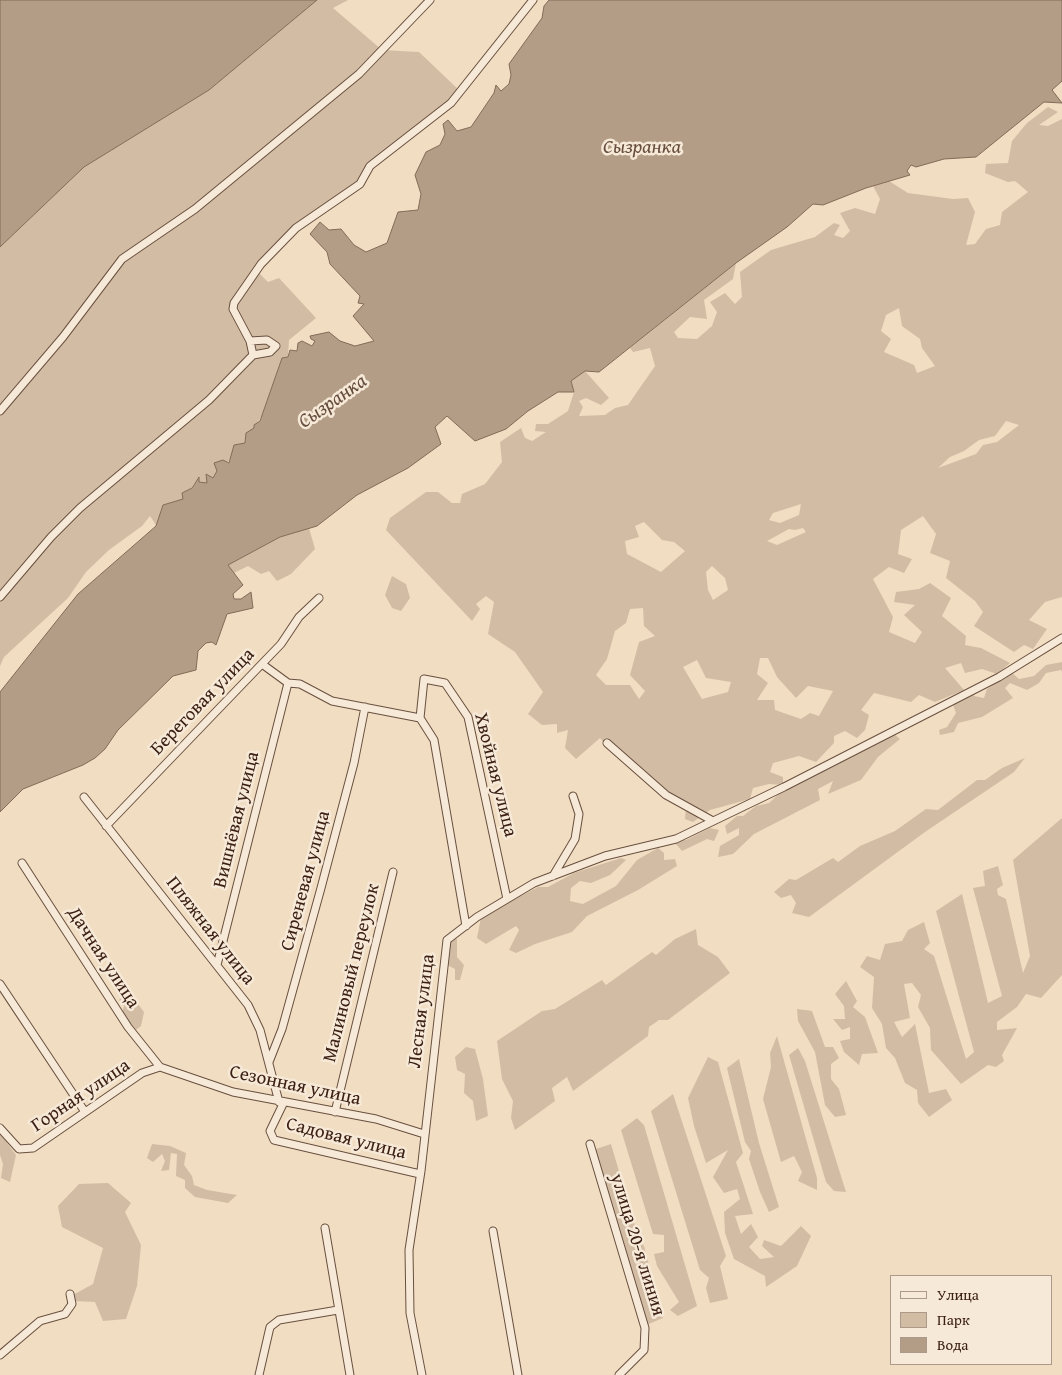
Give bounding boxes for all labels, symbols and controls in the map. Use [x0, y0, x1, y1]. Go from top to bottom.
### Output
water label: Сызранка [603, 136, 681, 160]
water label: Сызранка [294, 370, 372, 434]
street label: Береговая улица [146, 644, 260, 760]
street label: Хвойная улица [469, 711, 521, 839]
street label: Вишнёвая улица [209, 749, 265, 891]
street label: Сиреневая улица [276, 808, 336, 954]
street label: Пляжная улица [161, 872, 259, 990]
street label: Малиновый переулок [319, 881, 385, 1065]
street label: Дачная улица [62, 903, 144, 1013]
street label: Лесная улица [404, 953, 440, 1069]
street label: Горная улица [27, 1055, 135, 1137]
street label: Сезонная улица [227, 1061, 363, 1111]
street label: Садовая улица [284, 1113, 408, 1165]
street label: улица 20-я линия [604, 1171, 670, 1319]
legend [890, 1275, 1052, 1365]
text: Улица [937, 1284, 979, 1305]
text: Парк [937, 1309, 970, 1330]
text: Вода [937, 1334, 968, 1355]

